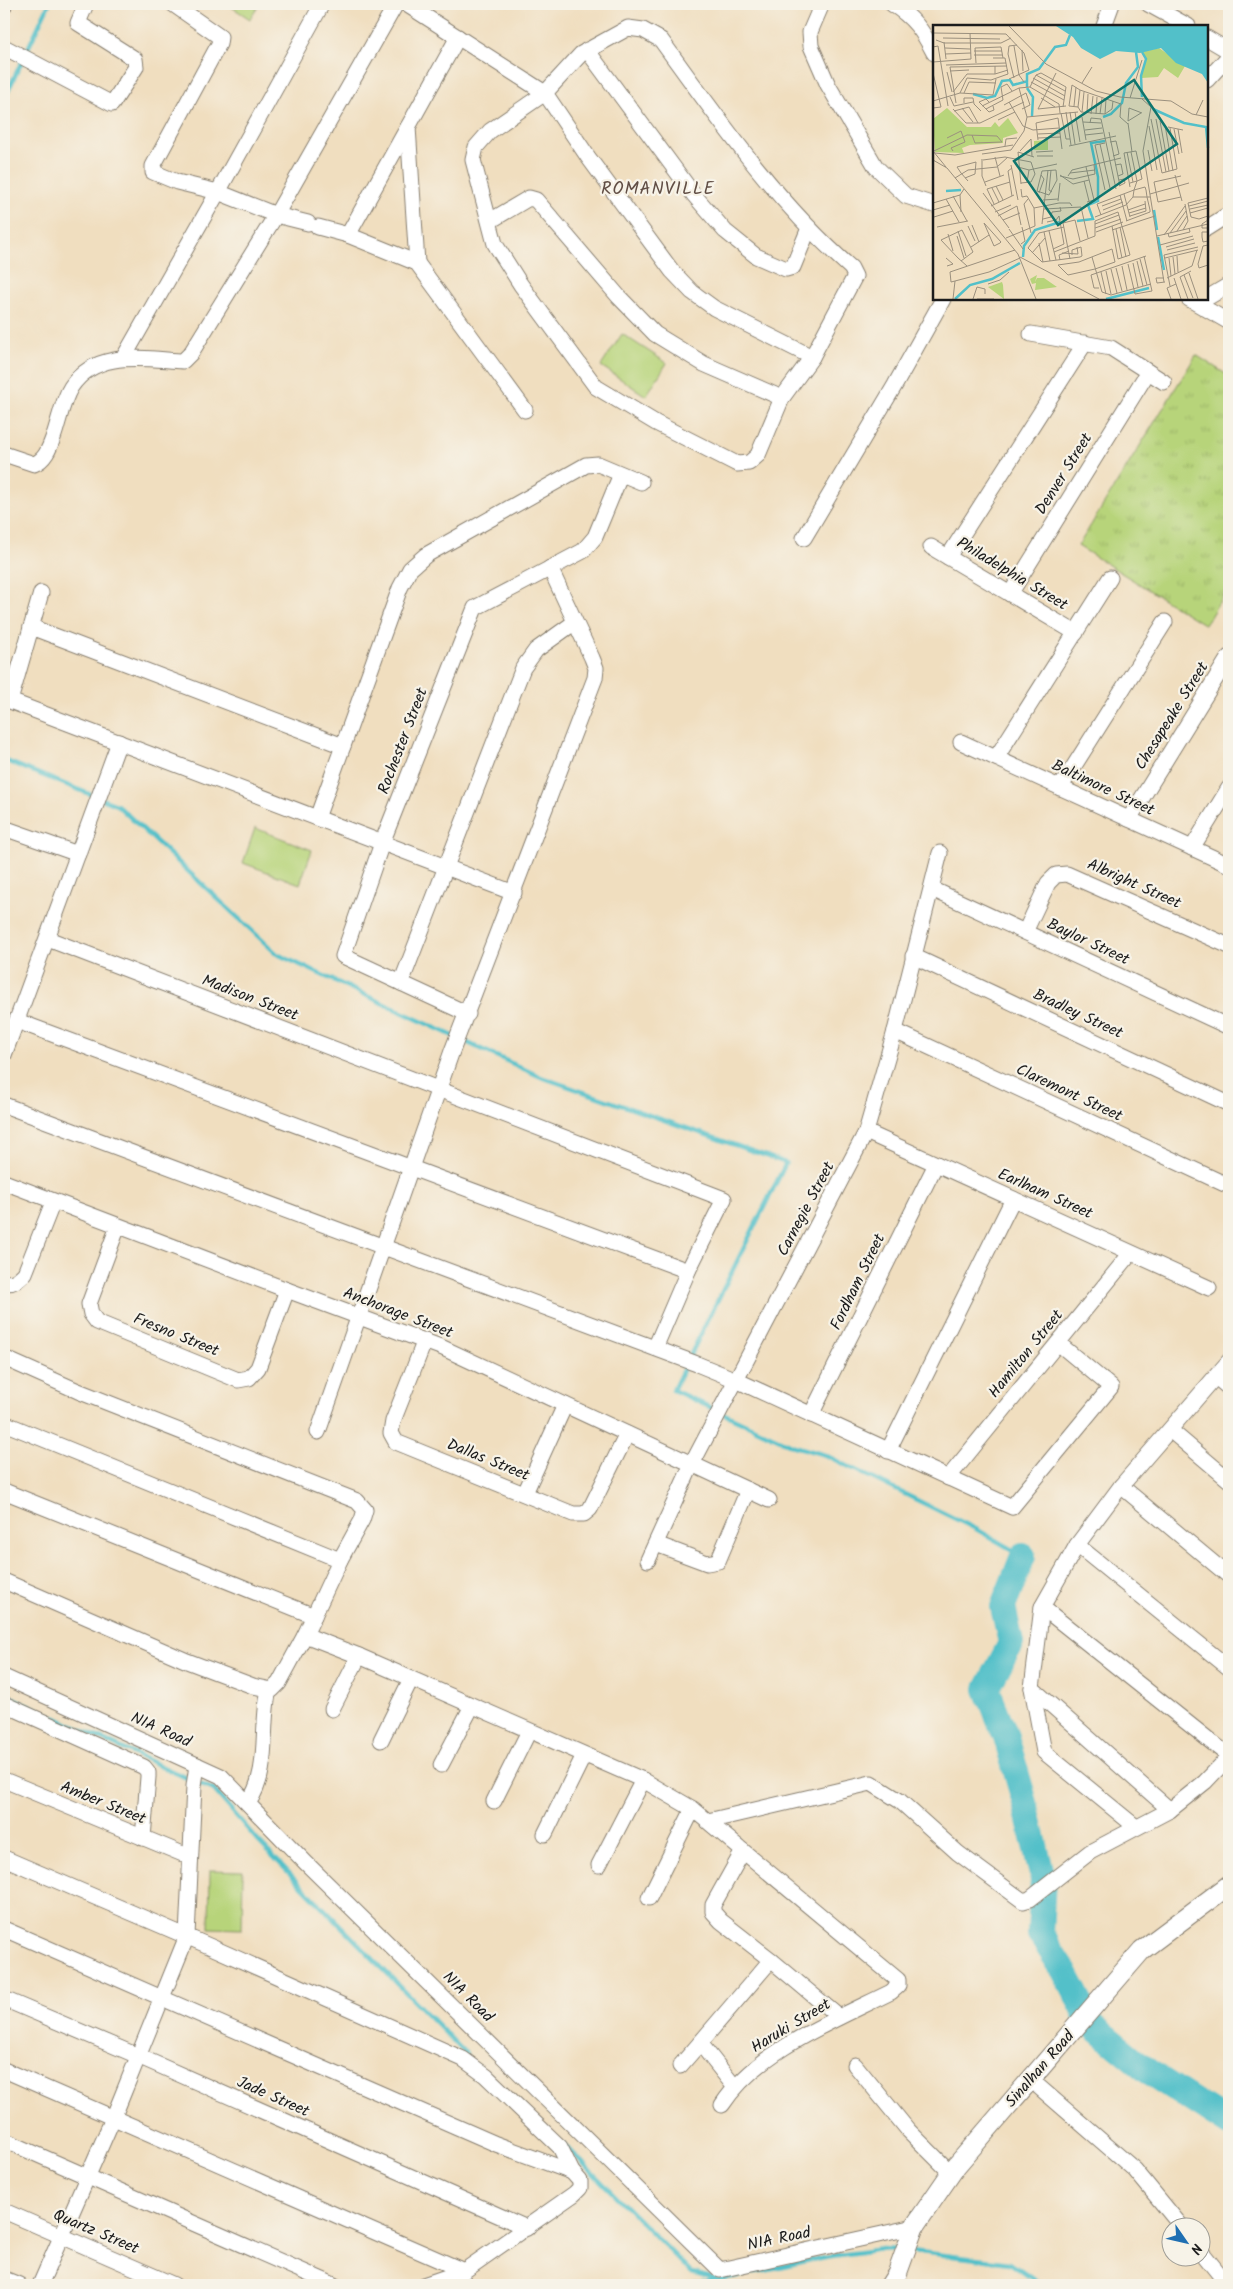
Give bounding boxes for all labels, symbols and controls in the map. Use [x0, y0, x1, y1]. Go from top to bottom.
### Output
inset map [933, 25, 1208, 300]
district label: ROMANVILLE [601, 175, 715, 204]
street label: Denver Street [1029, 428, 1099, 520]
street label: Philadelphia Street [952, 531, 1073, 618]
street label: Chesapeake Street [1129, 656, 1216, 775]
street label: Rochester Street [371, 683, 435, 798]
street label: Baltimore Street [1047, 753, 1159, 823]
street label: Albright Street [1083, 852, 1186, 916]
street label: Baylor Street [1043, 912, 1134, 972]
street label: Madison Street [198, 968, 303, 1028]
street label: Bradley Street [1029, 982, 1128, 1046]
street label: Claremont Street [1012, 1057, 1127, 1129]
street label: Carnegie Street [771, 1157, 842, 1261]
street label: Earlham Street [993, 1162, 1097, 1226]
street label: Fordham Street [824, 1229, 893, 1335]
street label: Anchorage Street [339, 1281, 457, 1346]
street label: Hamilton Street [982, 1304, 1070, 1404]
street label: Fresno Street [129, 1306, 223, 1364]
street label: Dallas Street [443, 1432, 534, 1488]
street label: NIA Road [127, 1706, 196, 1755]
street label: Amber Street [56, 1774, 150, 1832]
street label: NIA Road [437, 1966, 500, 2029]
street label: Haruki Street [746, 1992, 836, 2060]
street label: Sinalhan Road [999, 2024, 1081, 2113]
street label: Jade Street [233, 2070, 314, 2124]
street label: Quartz Street [49, 2203, 143, 2262]
north arrow [1160, 2216, 1210, 2266]
street label: NIA Road [745, 2220, 814, 2258]
text: N [1184, 2239, 1208, 2259]

